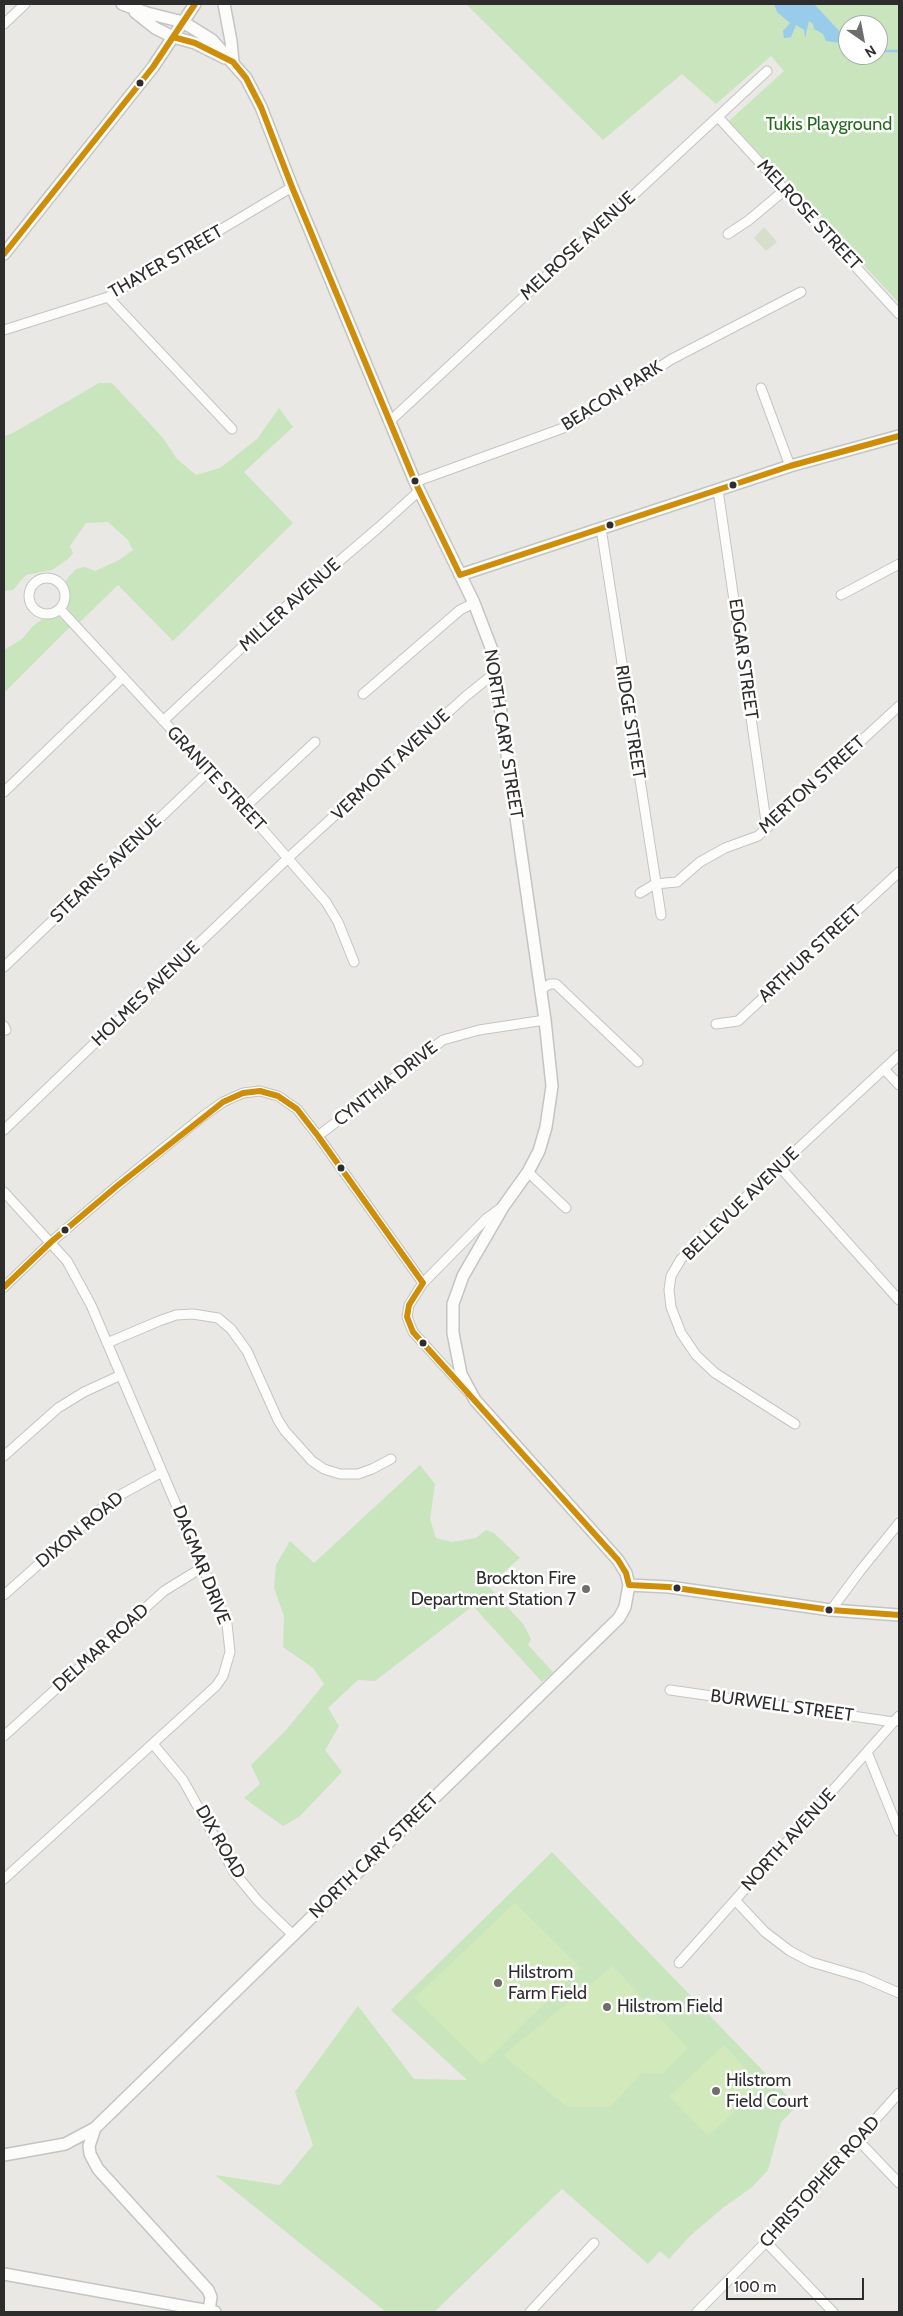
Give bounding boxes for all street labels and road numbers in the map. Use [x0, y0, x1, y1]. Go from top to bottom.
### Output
street label: MELROSE STREET [752, 155, 866, 275]
street label: MELROSE AVENUE [516, 187, 640, 305]
street label: THAYER STREET [105, 221, 227, 303]
street label: BEACON PARK [558, 356, 666, 436]
street label: MILLER AVENUE [235, 554, 345, 656]
street label: EDGAR STREET [724, 597, 762, 721]
street label: NORTH CARY STREET [479, 648, 527, 820]
street label: RIDGE STREET [610, 663, 650, 781]
street label: VERMONT AVENUE [328, 705, 454, 825]
street label: GRANITE STREET [162, 722, 270, 836]
street label: MERTON STREET [754, 732, 870, 838]
street label: STEARNS AVENUE [46, 810, 166, 928]
street label: ARTHUR STREET [754, 901, 866, 1007]
street label: HOLMES AVENUE [88, 937, 204, 1051]
street label: CYNTHIA DRIVE [330, 1037, 442, 1131]
street label: BELLEVUE AVENUE [678, 1143, 804, 1265]
street label: DIXON ROAD [32, 1487, 128, 1573]
street label: DAGMAR DRIVE [167, 1503, 235, 1627]
street label: DELMAR ROAD [49, 1599, 153, 1697]
street label: BURWELL STREET [709, 1685, 855, 1727]
street label: NORTH AVENUE [737, 1784, 841, 1896]
street label: NORTH CARY STREET [305, 1789, 443, 1923]
street label: DIX ROAD [190, 1801, 250, 1883]
street label: CHRISTOPHER ROAD [755, 2112, 885, 2252]

